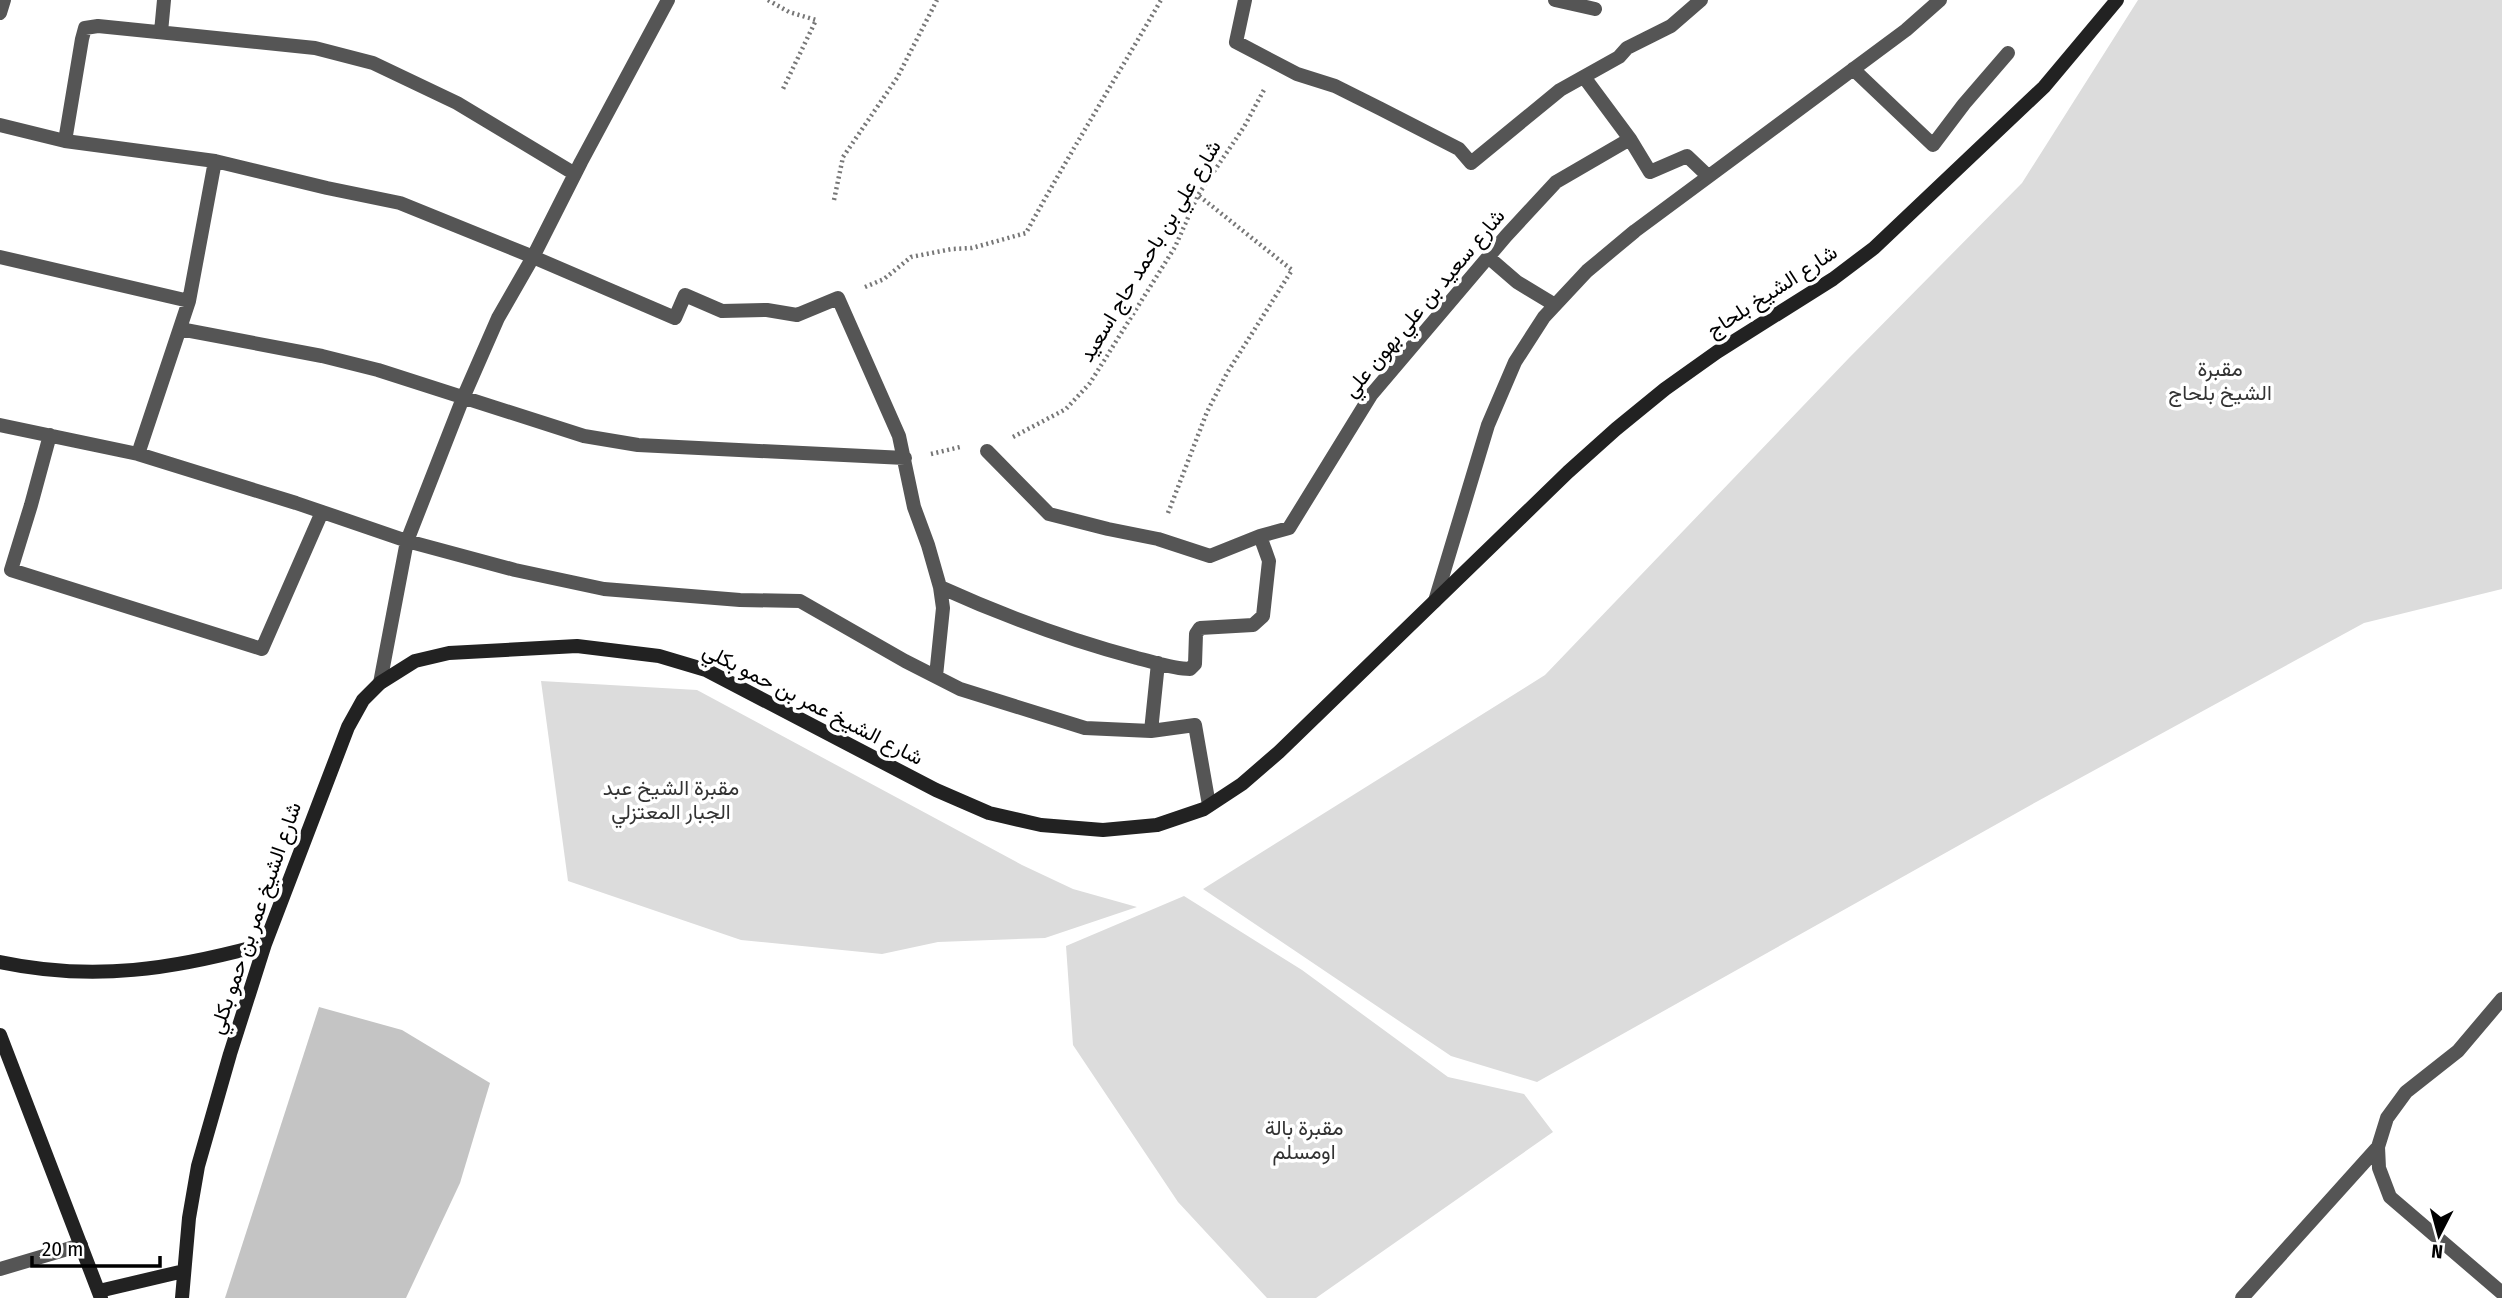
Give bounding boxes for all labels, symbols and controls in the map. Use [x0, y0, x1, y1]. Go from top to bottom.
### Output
street label: شارع علي بن باحمد حاج اسعيد [1073, 135, 1230, 369]
street label: شارع سعيد بن علي بهون علي [1337, 203, 1514, 405]
street label: شارع الشيخ بلحاج [1702, 239, 1843, 344]
park label: مقبرة الشيخ بلحاج [2168, 356, 2272, 407]
street label: شارع الشيخ عمر بن حمو بكلي [697, 637, 928, 775]
park label: مقبرة الشيخ عبد الجبار المعتزلي [603, 775, 739, 829]
street label: شارع الشيخ عمر بن حمو بكلي [203, 798, 311, 1039]
park label: مقبرة بالة اومسلم [1265, 1115, 1343, 1166]
north arrow [2404, 1200, 2474, 1270]
scale bar [32, 1224, 159, 1268]
text: 20 m [42, 1236, 83, 1262]
text: N [2430, 1239, 2444, 1263]

